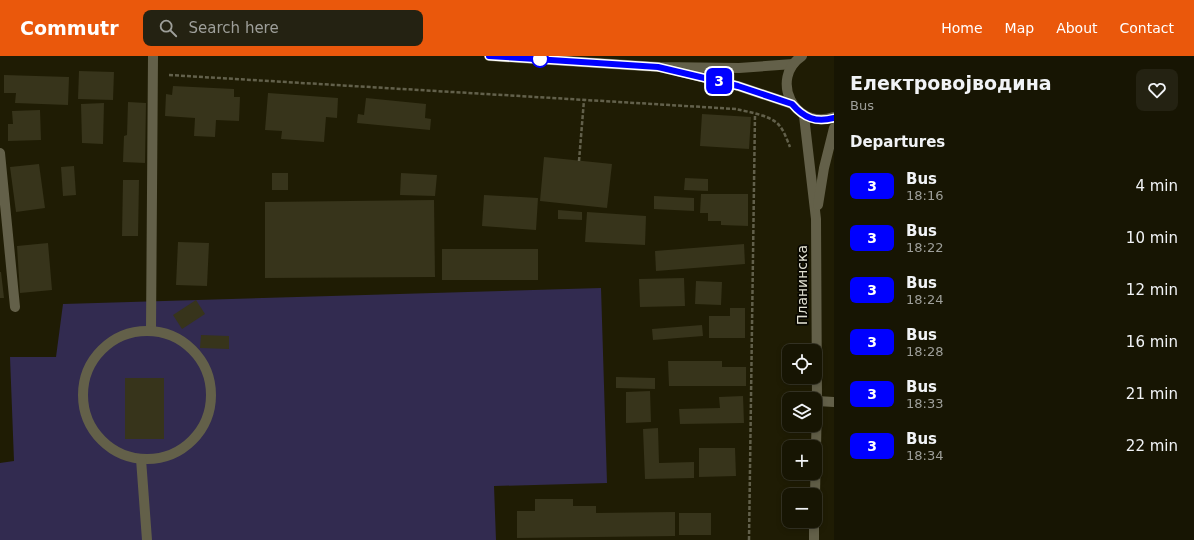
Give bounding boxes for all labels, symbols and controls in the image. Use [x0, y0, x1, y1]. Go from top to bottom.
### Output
search box [143, 10, 423, 46]
text: Commutr [20, 17, 119, 39]
icon: search [157, 17, 179, 39]
text: Search here [189, 19, 279, 37]
text: Home [941, 20, 983, 36]
text: Map [1005, 20, 1034, 36]
text: About [1056, 20, 1098, 36]
text: Contact [1120, 20, 1174, 36]
unlabelled marker [531, 50, 549, 68]
line badge: 3 [706, 68, 732, 94]
button: heart [1136, 69, 1178, 111]
text: Електровојводина [850, 72, 1052, 94]
text: 3 [714, 73, 724, 89]
text: Bus [850, 98, 874, 113]
text: Departures [850, 133, 945, 151]
text: Bus [906, 170, 937, 188]
text: 4 min [1135, 177, 1178, 195]
text: 3 [867, 178, 877, 194]
text: 18:16 [906, 188, 943, 203]
text: Bus [906, 222, 937, 240]
text: 10 min [1126, 229, 1178, 247]
text: 3 [867, 230, 877, 246]
text: 18:22 [906, 240, 943, 255]
street label: Планинска [794, 245, 810, 325]
text: Bus [906, 274, 937, 292]
text: 12 min [1126, 281, 1178, 299]
text: 3 [867, 282, 877, 298]
text: 18:24 [906, 292, 943, 307]
text: Bus [906, 326, 937, 344]
text: 16 min [1126, 333, 1178, 351]
text: 3 [867, 334, 877, 350]
map controls [782, 344, 822, 528]
button: locate [782, 344, 822, 384]
text: 18:28 [906, 344, 943, 359]
text: Bus [906, 378, 937, 396]
text: 21 min [1126, 385, 1178, 403]
text: 3 [867, 386, 877, 402]
button: layers [782, 392, 822, 432]
text: 18:33 [906, 396, 943, 411]
text: Bus [906, 430, 937, 448]
text: 22 min [1126, 437, 1178, 455]
text: 3 [867, 438, 877, 454]
button: + [782, 440, 822, 480]
text: 18:34 [906, 448, 943, 463]
button: − [782, 488, 822, 528]

